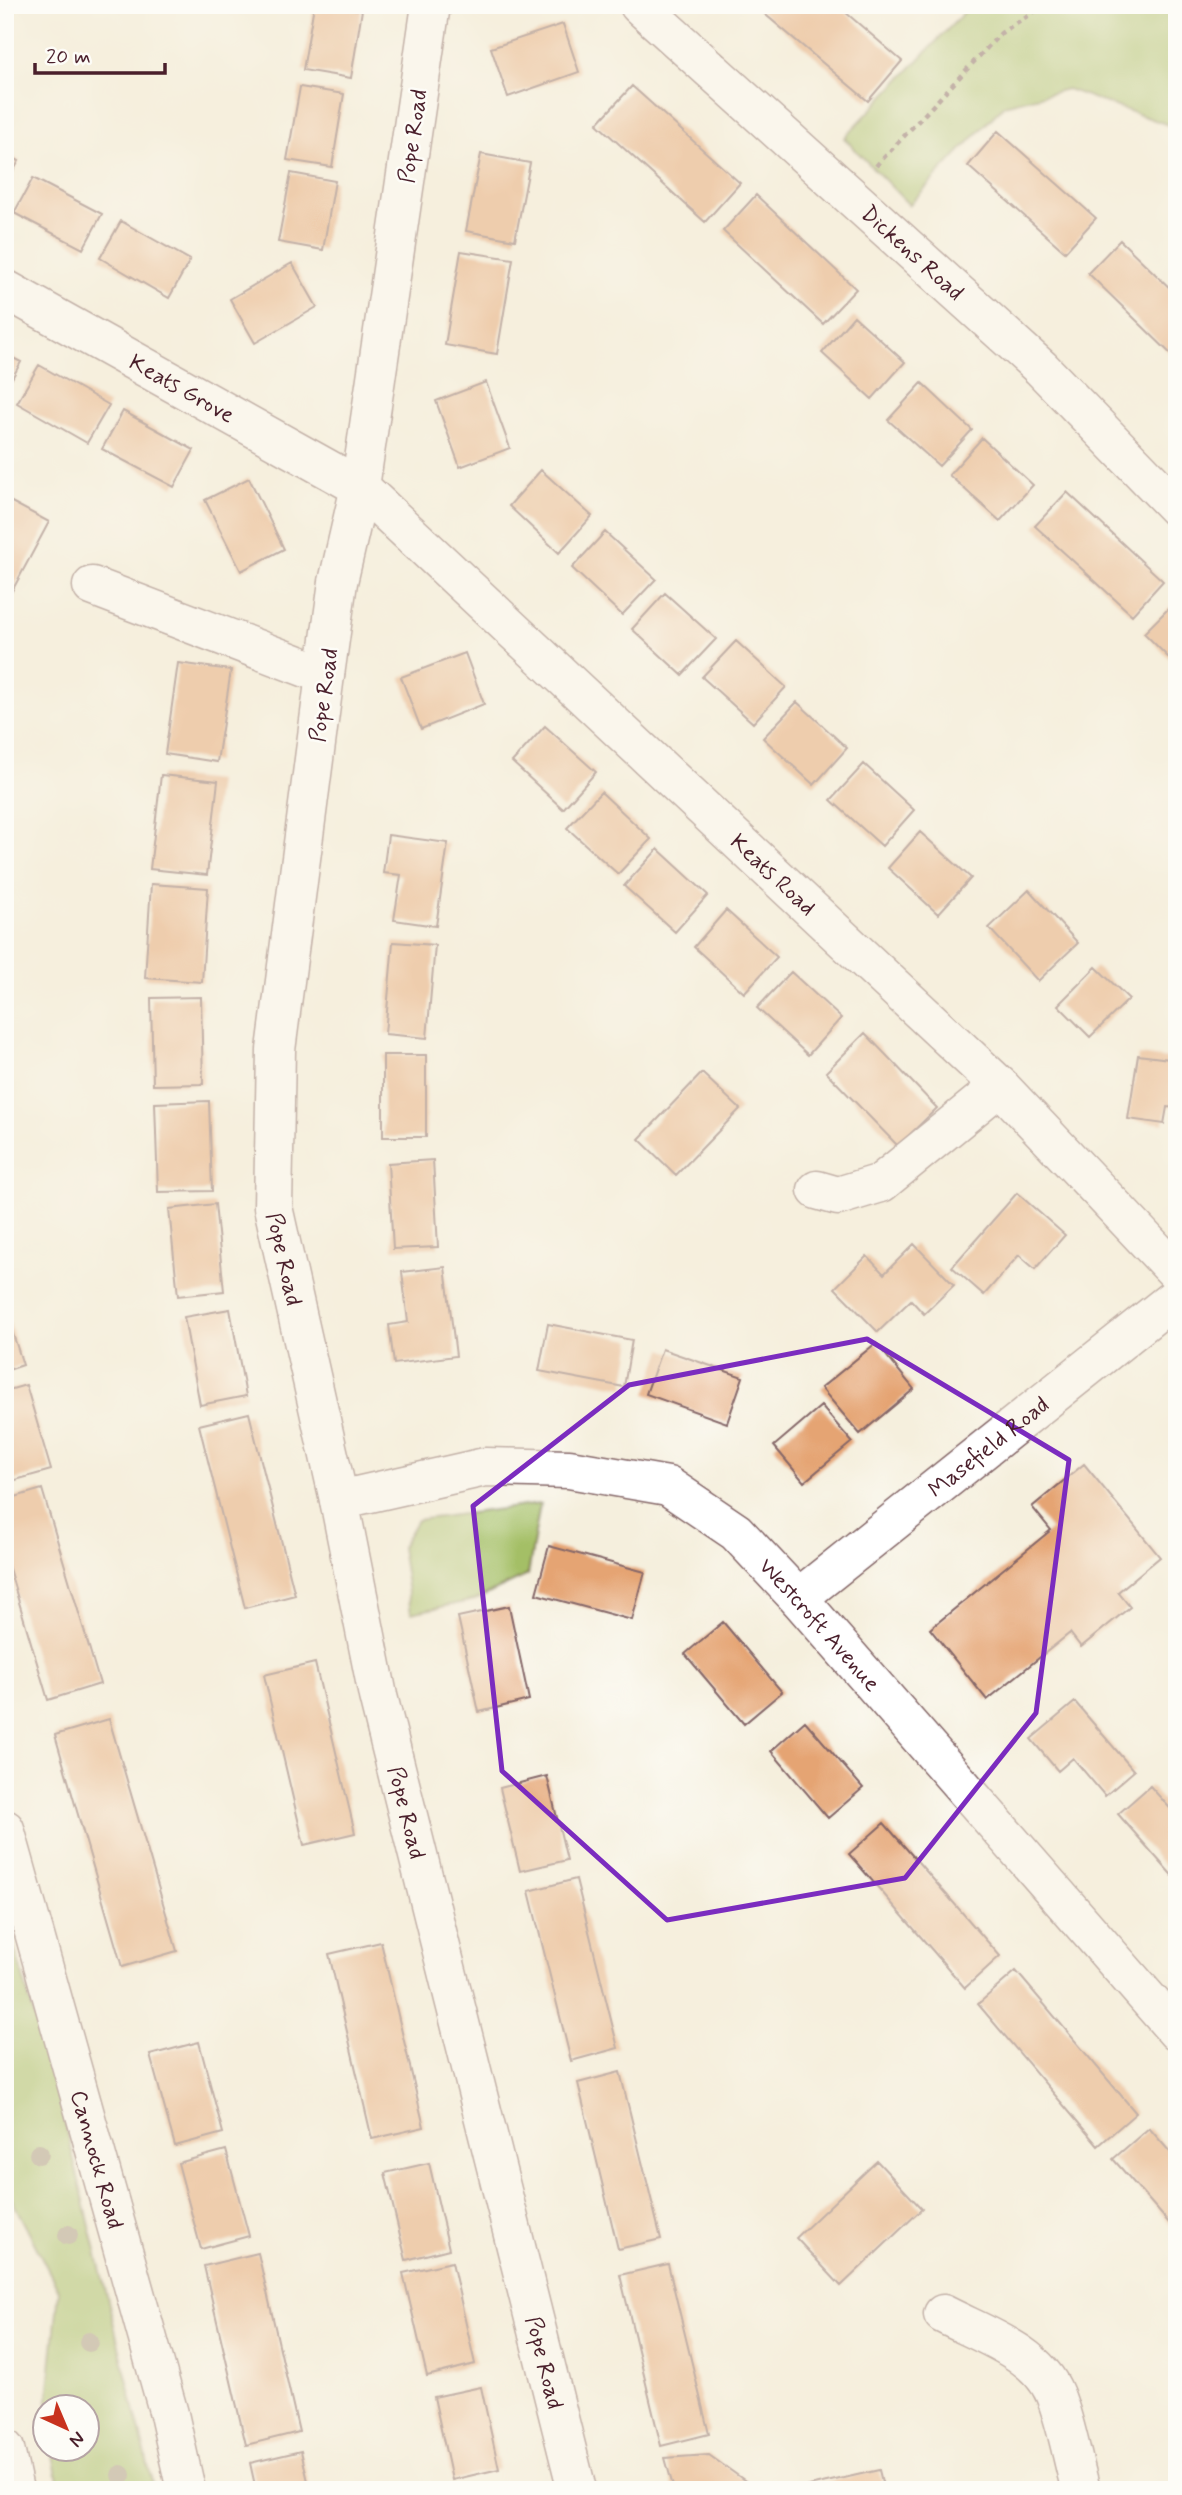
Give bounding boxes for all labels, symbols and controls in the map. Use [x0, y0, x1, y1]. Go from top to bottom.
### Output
scale bar [35, 32, 164, 76]
text: 20 m [46, 43, 91, 71]
street label: Pope Road [393, 87, 435, 185]
street label: Dickens Road [854, 199, 969, 308]
street label: Keats Grove [123, 348, 239, 431]
street label: Pope Road [304, 646, 346, 744]
street label: Keats Road [723, 828, 822, 923]
street label: Pope Road [258, 1210, 308, 1309]
street label: Masefield Road [923, 1391, 1056, 1505]
street label: Westcroft Avenue [751, 1552, 886, 1699]
street label: Pope Road [379, 1763, 431, 1862]
street label: Cannock Road [62, 2087, 129, 2233]
street label: Pope Road [517, 2313, 569, 2412]
north arrow [32, 2394, 102, 2464]
text: N [64, 2426, 90, 2453]

